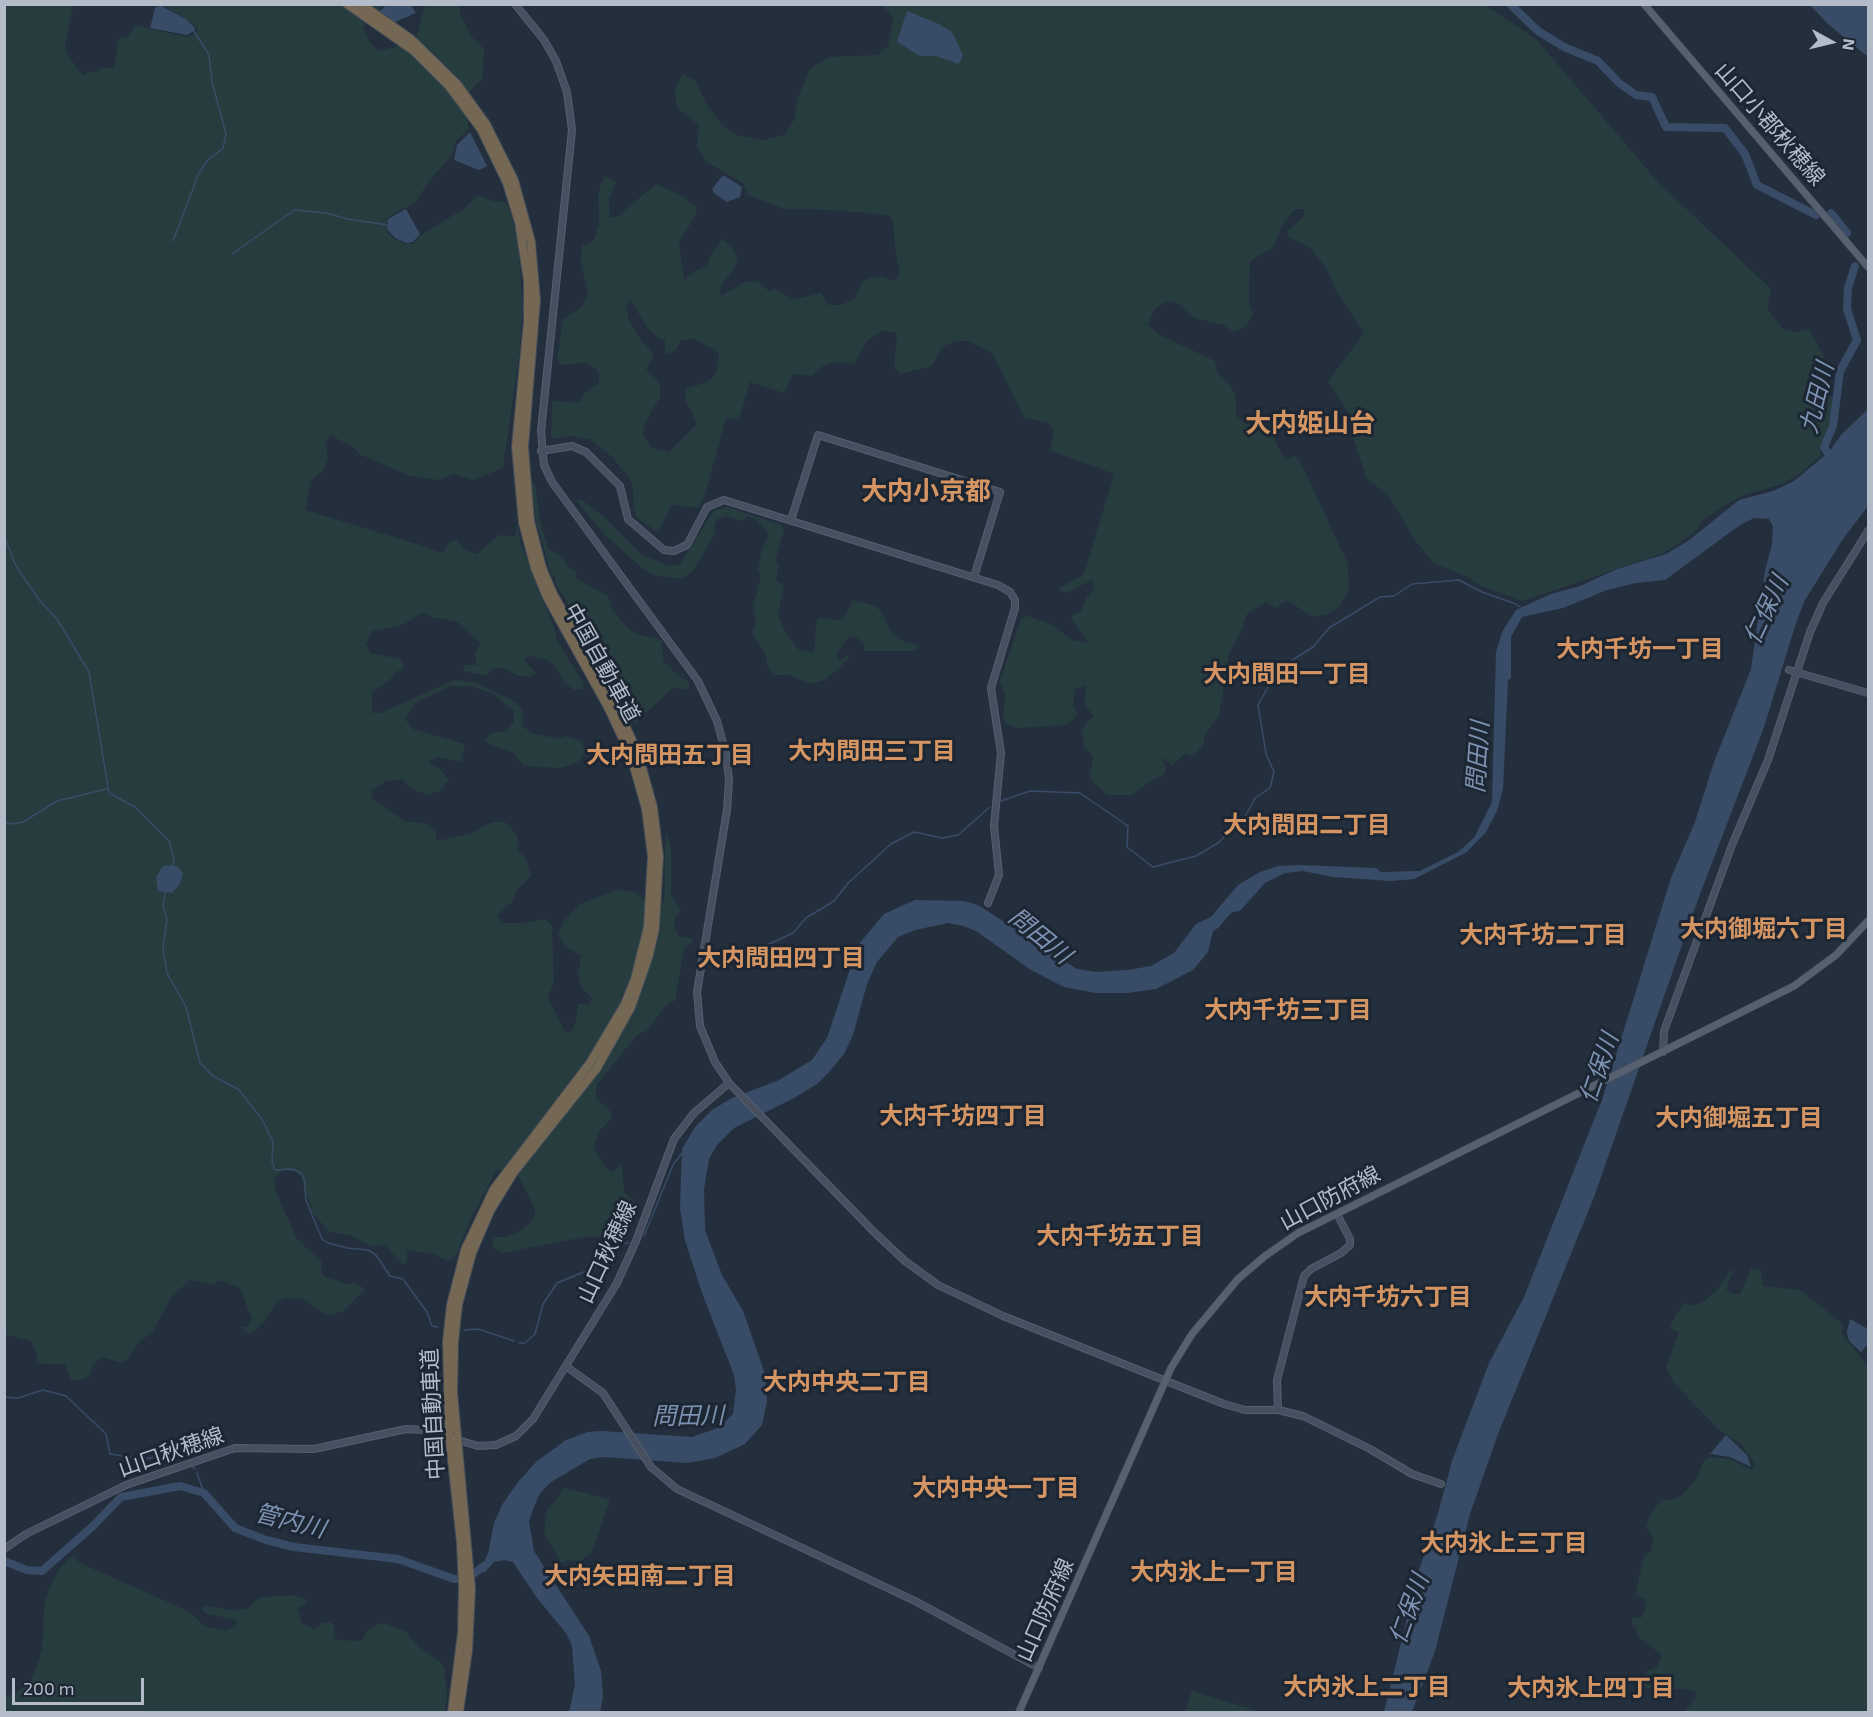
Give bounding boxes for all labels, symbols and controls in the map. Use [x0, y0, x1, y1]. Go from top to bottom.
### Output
north arrow [1801, 12, 1861, 72]
text: N [1839, 38, 1860, 52]
street label: 山口小郡秋穂線 [1710, 57, 1830, 191]
water label: 九田川 [1794, 360, 1840, 436]
district label: 大内姫山台 [1245, 407, 1375, 439]
district label: 大内小京都 [861, 475, 991, 507]
water label: 仁保川 [1738, 571, 1794, 649]
street label: 中国自動車道 [558, 599, 646, 727]
district label: 大内千坊一丁目 [1556, 635, 1724, 663]
district label: 大内問田一丁目 [1203, 660, 1371, 688]
water label: 問田川 [1461, 720, 1495, 794]
district label: 大内問田三丁目 [788, 737, 956, 765]
district label: 大内問田五丁目 [586, 741, 754, 769]
district label: 大内問田二丁目 [1223, 811, 1391, 839]
water label: 問田川 [1003, 902, 1077, 970]
district label: 大内御堀六丁目 [1680, 915, 1848, 943]
district label: 大内千坊二丁目 [1459, 921, 1627, 949]
district label: 大内問田四丁目 [697, 944, 865, 972]
district label: 大内千坊三丁目 [1204, 996, 1372, 1024]
water label: 仁保川 [1574, 1029, 1624, 1107]
district label: 大内千坊四丁目 [879, 1102, 1047, 1130]
district label: 大内御堀五丁目 [1655, 1104, 1823, 1132]
street label: 山口防府線 [1275, 1161, 1385, 1235]
street label: 山口秋穂線 [572, 1197, 642, 1307]
district label: 大内千坊五丁目 [1036, 1222, 1204, 1250]
district label: 大内千坊六丁目 [1304, 1283, 1472, 1311]
street label: 中国自動車道 [416, 1347, 450, 1481]
district label: 大内中央二丁目 [763, 1368, 931, 1396]
water label: 問田川 [652, 1401, 724, 1431]
street label: 山口秋穂線 [115, 1422, 227, 1482]
district label: 大内中央一丁目 [912, 1474, 1080, 1502]
water label: 管内川 [252, 1498, 328, 1544]
district label: 大内氷上三丁目 [1420, 1529, 1588, 1557]
street label: 山口防府線 [1011, 1554, 1079, 1666]
district label: 大内氷上一丁目 [1130, 1558, 1298, 1586]
district label: 大内矢田南二丁目 [544, 1562, 736, 1590]
water label: 仁保川 [1383, 1570, 1435, 1648]
scale bar [15, 1666, 147, 1704]
district label: 大内氷上二丁目 [1283, 1673, 1451, 1701]
district label: 大内氷上四丁目 [1507, 1674, 1675, 1702]
text: 200 m [23, 1677, 75, 1699]

